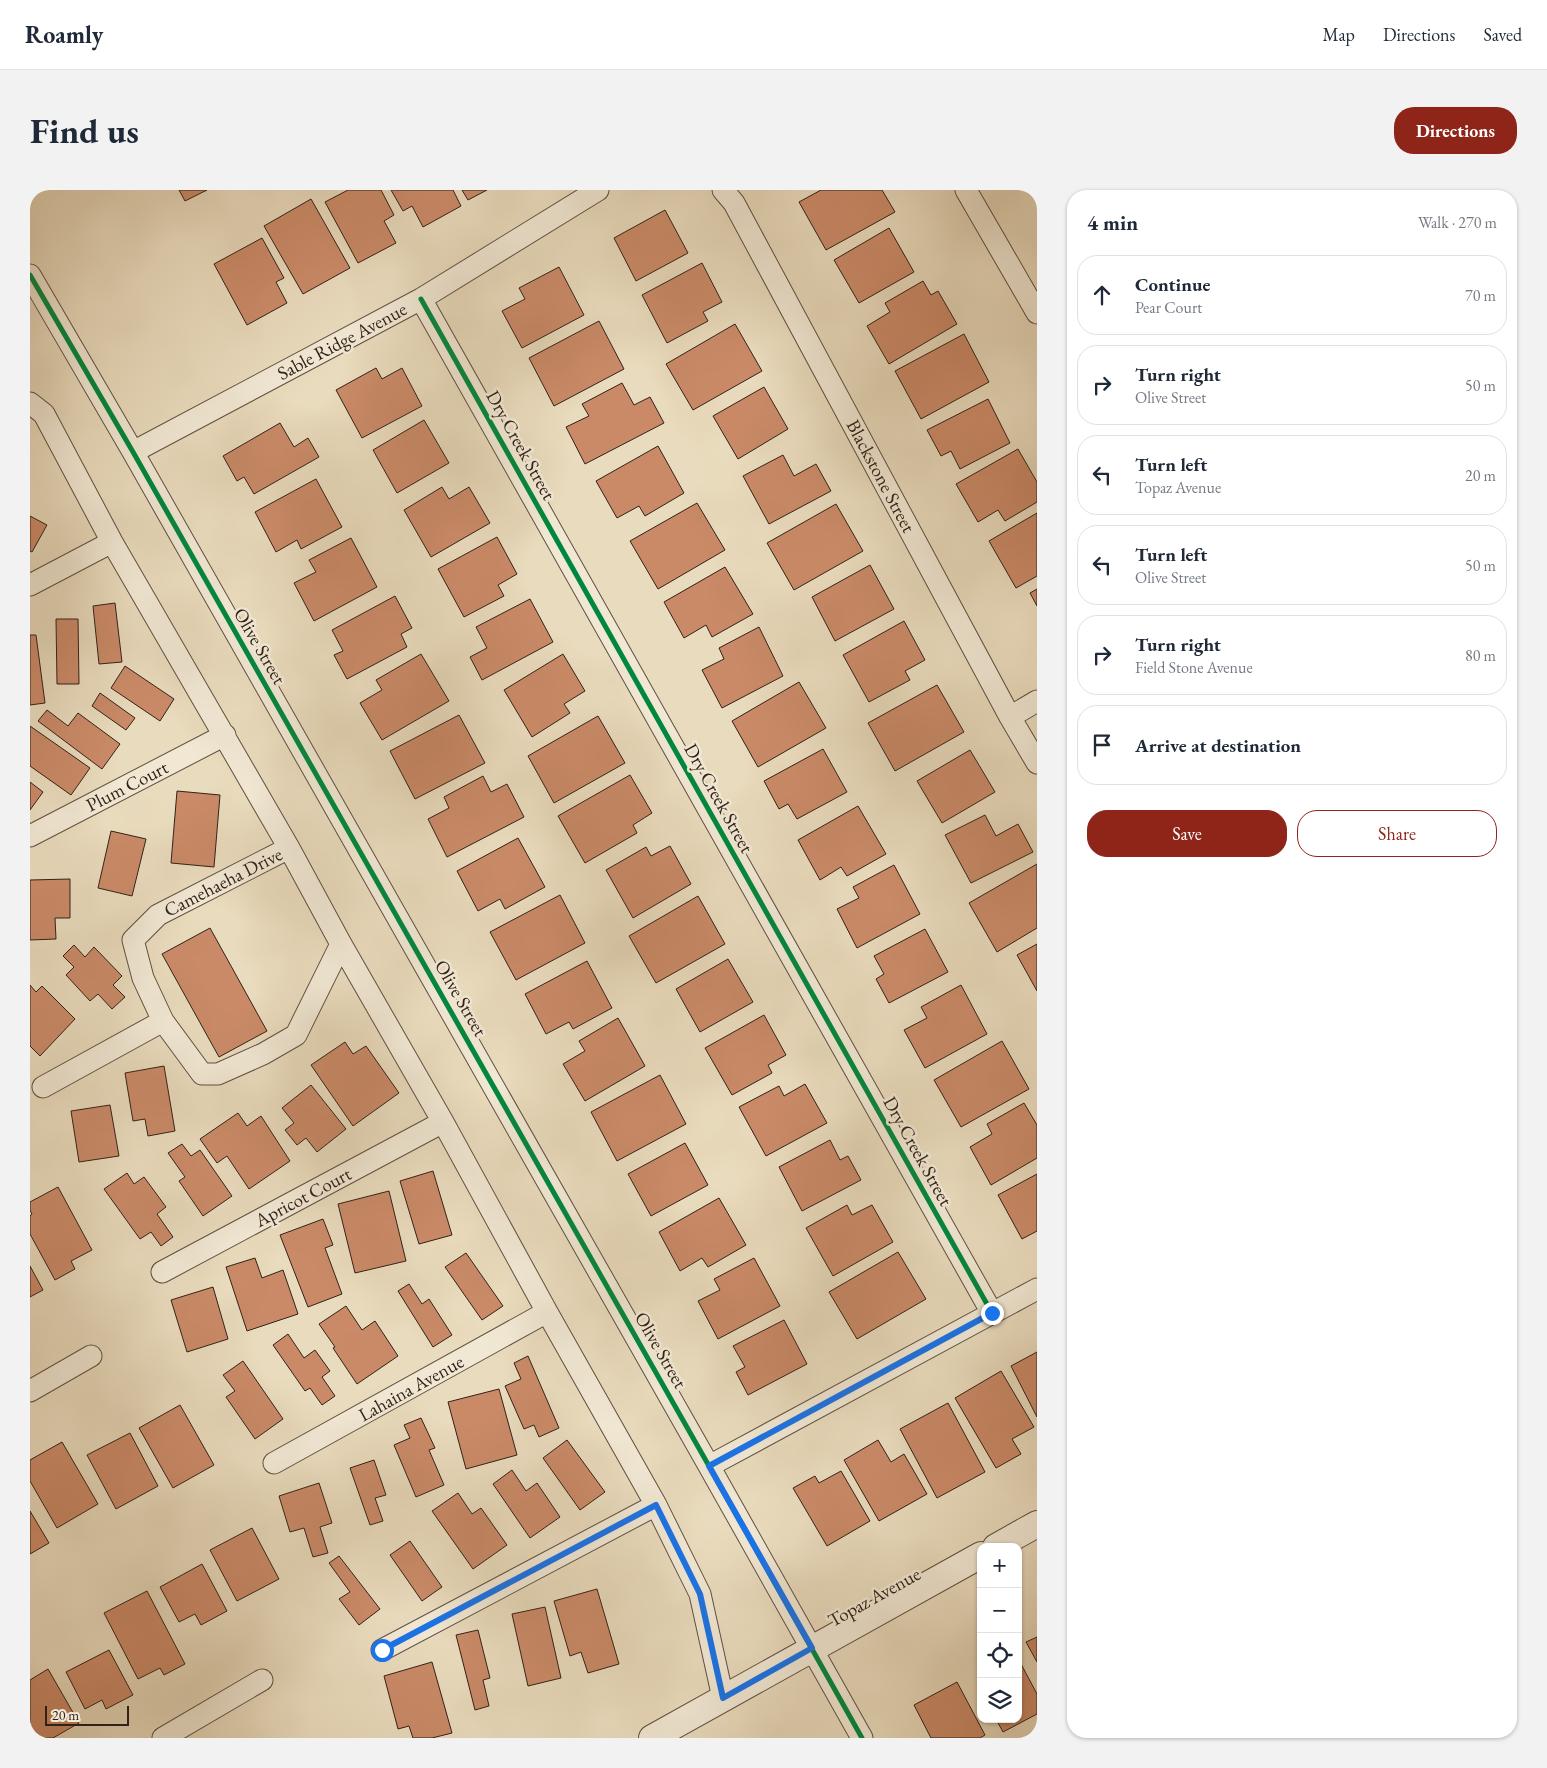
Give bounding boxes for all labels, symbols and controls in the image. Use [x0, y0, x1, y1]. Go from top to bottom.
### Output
text: Roamly [25, 19, 103, 50]
text: Map [1323, 23, 1355, 46]
text: Directions [1383, 23, 1455, 46]
text: Saved [1483, 23, 1522, 46]
button: Directions [1394, 107, 1517, 154]
text: Find us [30, 108, 139, 153]
text: 4 min [1087, 209, 1138, 236]
text: Walk · 270 m [1418, 212, 1497, 233]
text: Continue [1135, 272, 1210, 297]
icon: ahead [1088, 281, 1116, 309]
text: 70 m [1465, 285, 1496, 306]
street label: Sable Ridge Avenue [273, 296, 411, 386]
text: Pear Court [1135, 297, 1202, 318]
text: Turn right [1135, 362, 1221, 387]
icon: right [1088, 371, 1116, 399]
text: 50 m [1465, 375, 1496, 396]
street label: Dry Creek Street [481, 386, 561, 504]
text: Olive Street [1135, 387, 1206, 408]
street label: Blackstone Street [841, 415, 921, 537]
text: Turn left [1135, 452, 1207, 477]
icon: left [1088, 461, 1116, 489]
text: 20 m [1465, 465, 1496, 486]
text: Topaz Avenue [1135, 477, 1221, 498]
text: Turn left [1135, 542, 1207, 567]
icon: left [1088, 551, 1116, 579]
text: 50 m [1465, 555, 1496, 576]
text: Olive Street [1135, 567, 1206, 588]
street label: Olive Street [228, 603, 292, 689]
text: Turn right [1135, 632, 1221, 657]
icon: right [1088, 641, 1116, 669]
text: 80 m [1465, 645, 1496, 666]
text: Field Stone Avenue [1135, 657, 1253, 678]
icon: arrive [1088, 731, 1116, 759]
text: Arrive at destination [1135, 733, 1301, 758]
street label: Dry Creek Street [679, 739, 759, 857]
street label: Plum Court [82, 755, 172, 817]
button: Save [1087, 810, 1287, 857]
button: Share [1297, 810, 1497, 857]
street label: Camehaeha Drive [160, 841, 286, 923]
street label: Olive Street [429, 955, 493, 1041]
street label: Dry Creek Street [878, 1092, 958, 1210]
street label: Apricot Court [250, 1161, 356, 1233]
route end [981, 1302, 1004, 1325]
street label: Olive Street [629, 1307, 693, 1393]
street label: Lahaina Avenue [354, 1349, 468, 1427]
map controls [977, 1543, 1022, 1723]
button: + [977, 1543, 1022, 1588]
street label: Topaz Avenue [823, 1561, 925, 1633]
button: − [977, 1588, 1022, 1633]
button: locate [977, 1633, 1022, 1678]
route start [371, 1639, 394, 1662]
button: layers [977, 1678, 1022, 1723]
scale bar [45, 1703, 129, 1726]
text: 20 m [52, 1706, 79, 1724]

